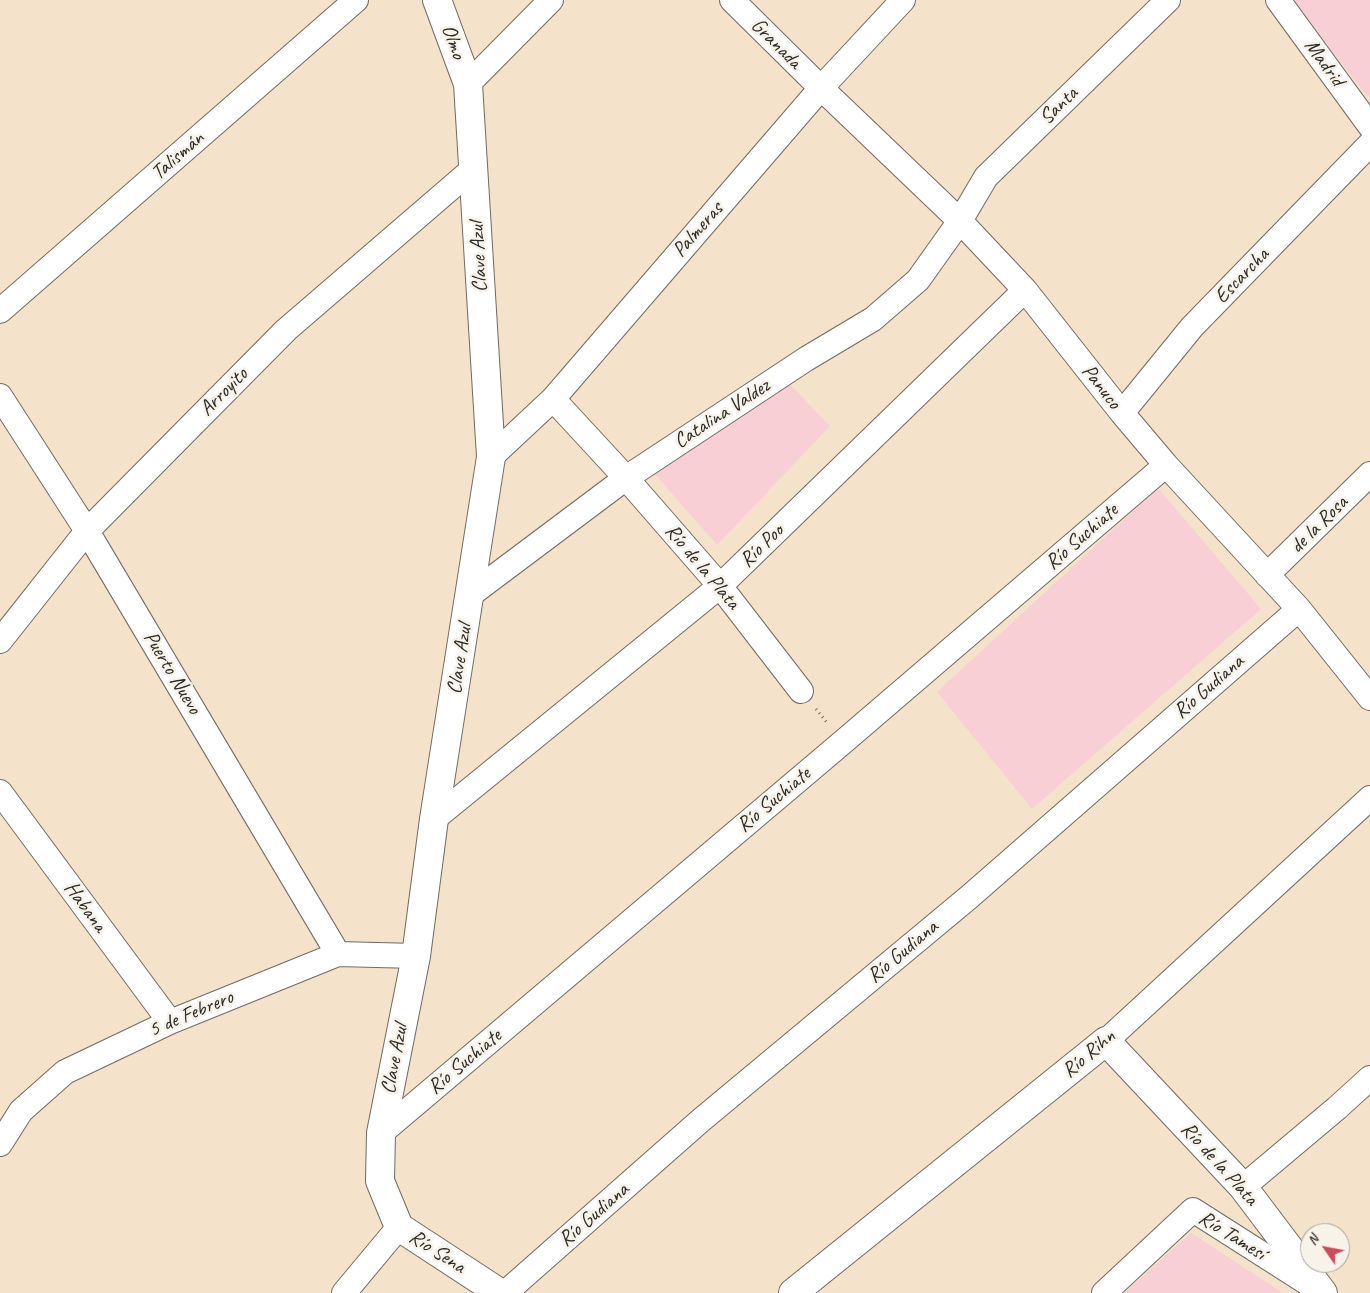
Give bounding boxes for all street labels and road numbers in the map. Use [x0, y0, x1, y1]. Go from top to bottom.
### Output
street label: Granada [745, 13, 807, 75]
street label: Olmo [435, 21, 471, 63]
street label: Madrid [1298, 34, 1350, 92]
street label: Santa [1034, 82, 1084, 130]
street label: Talismán [146, 126, 210, 186]
street label: Palmeras [667, 197, 729, 263]
street label: Clave Azul [465, 221, 493, 293]
street label: Escarcha [1209, 243, 1275, 309]
street label: Panuco [1076, 360, 1126, 414]
street label: Arroyito [194, 362, 254, 422]
street label: Catalina Valdez [669, 374, 775, 454]
street label: de la Rosa [1285, 491, 1353, 559]
street label: Río Suchiate [1040, 498, 1124, 576]
street label: Río de la Plata [659, 519, 745, 615]
street label: Río Poo [735, 519, 789, 573]
street label: Clave Azul [442, 622, 478, 696]
street label: Puerto Nuevo [137, 627, 207, 719]
street label: Río Gudiana [1169, 650, 1249, 724]
street label: Río Suchiate [732, 762, 816, 838]
street label: Habana [58, 877, 112, 937]
street label: Río Gudiana [862, 915, 944, 989]
street label: 5 de Febrero [145, 985, 237, 1043]
street label: Clave Azul [376, 1022, 414, 1096]
street label: Río Suchiate [423, 1024, 507, 1100]
street label: Río Rihn [1057, 1024, 1121, 1084]
street label: Río de la Plata [1175, 1117, 1263, 1211]
street label: Río Gudiana [554, 1178, 634, 1252]
street label: Río Tamesí [1194, 1206, 1270, 1266]
street label: Río Sena [404, 1224, 470, 1280]

